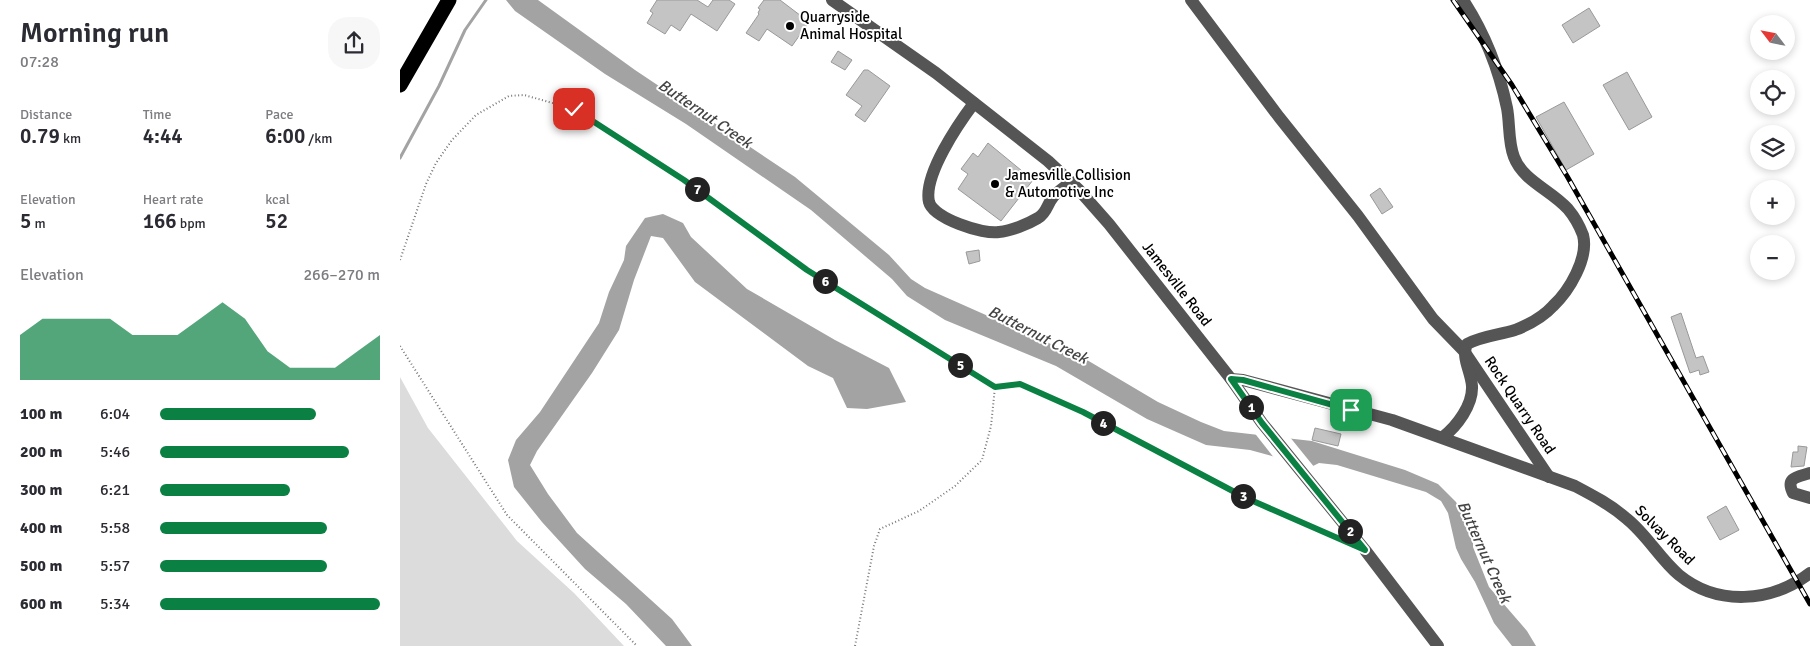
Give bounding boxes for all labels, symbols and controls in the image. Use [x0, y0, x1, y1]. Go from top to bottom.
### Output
place label: Quarryside Animal Hospital [800, 8, 902, 43]
north arrow [1750, 15, 1795, 60]
map controls [1750, 15, 1795, 280]
text: Morning run [20, 16, 169, 50]
button: share [328, 17, 380, 69]
marker: Quarryside Animal Hospital [784, 20, 796, 32]
text: 07:28 [20, 52, 59, 72]
button: locate [1750, 70, 1795, 115]
water label: Butternut Creek [654, 75, 758, 154]
pin [553, 88, 595, 130]
icon: check [560, 95, 588, 123]
text: Distance [20, 106, 72, 123]
text: Time [143, 106, 172, 123]
text: Pace [265, 106, 294, 123]
text: 0.79 [20, 123, 60, 149]
text: 4:44 [143, 123, 183, 149]
text: 6:00 [265, 123, 305, 149]
button: layers [1750, 125, 1795, 170]
text: km [60, 130, 81, 147]
text: /km [305, 130, 332, 147]
place label: Jamesville Collision & Automotive Inc [1005, 166, 1131, 201]
pin: 7 [684, 176, 710, 202]
marker: Jamesville Collision & Automotive Inc [989, 178, 1001, 190]
button: + [1750, 180, 1795, 225]
text: 7 [694, 181, 701, 198]
text: Elevation [20, 191, 76, 208]
text: Heart rate [143, 191, 203, 208]
text: kcal [265, 191, 290, 208]
text: 5 [20, 208, 31, 234]
text: 166 [143, 208, 177, 234]
text: 52 [265, 208, 288, 234]
text: m [31, 215, 46, 232]
text: bpm [177, 215, 206, 232]
button: − [1750, 235, 1795, 280]
street label: Jamesville Road [1138, 238, 1216, 330]
text: Elevation [20, 265, 84, 285]
text: 266–270 m [303, 265, 380, 285]
pin: 6 [812, 268, 838, 294]
text: 6 [822, 273, 829, 290]
water label: Butternut Creek [985, 301, 1093, 370]
pin: 5 [948, 352, 972, 378]
street label: Rock Quarry Road [1481, 353, 1559, 457]
text: 5 [957, 357, 964, 374]
pin [1330, 389, 1372, 431]
pin: 1 [1238, 394, 1264, 420]
icon: arrive [1337, 396, 1365, 424]
text: 1 [1248, 399, 1255, 416]
text: 100 m [20, 404, 62, 424]
text: 6:04 [100, 404, 130, 424]
pin: 4 [1090, 410, 1116, 436]
text: 4 [1100, 415, 1107, 432]
text: 200 m [20, 442, 62, 462]
text: 5:46 [100, 442, 130, 462]
text: 300 m [20, 480, 62, 500]
text: 6:21 [100, 480, 130, 500]
pin: 3 [1230, 484, 1256, 508]
text: 3 [1240, 488, 1247, 505]
water label: Butternut Creek [1453, 498, 1516, 608]
street label: Solvay Road [1631, 501, 1699, 569]
text: 400 m [20, 518, 62, 538]
text: 5:58 [100, 518, 130, 538]
pin: 2 [1338, 518, 1362, 544]
text: 2 [1347, 523, 1354, 540]
text: 500 m [20, 556, 62, 576]
text: 5:57 [100, 556, 130, 576]
text: 600 m [20, 594, 62, 614]
text: 5:34 [100, 594, 130, 614]

